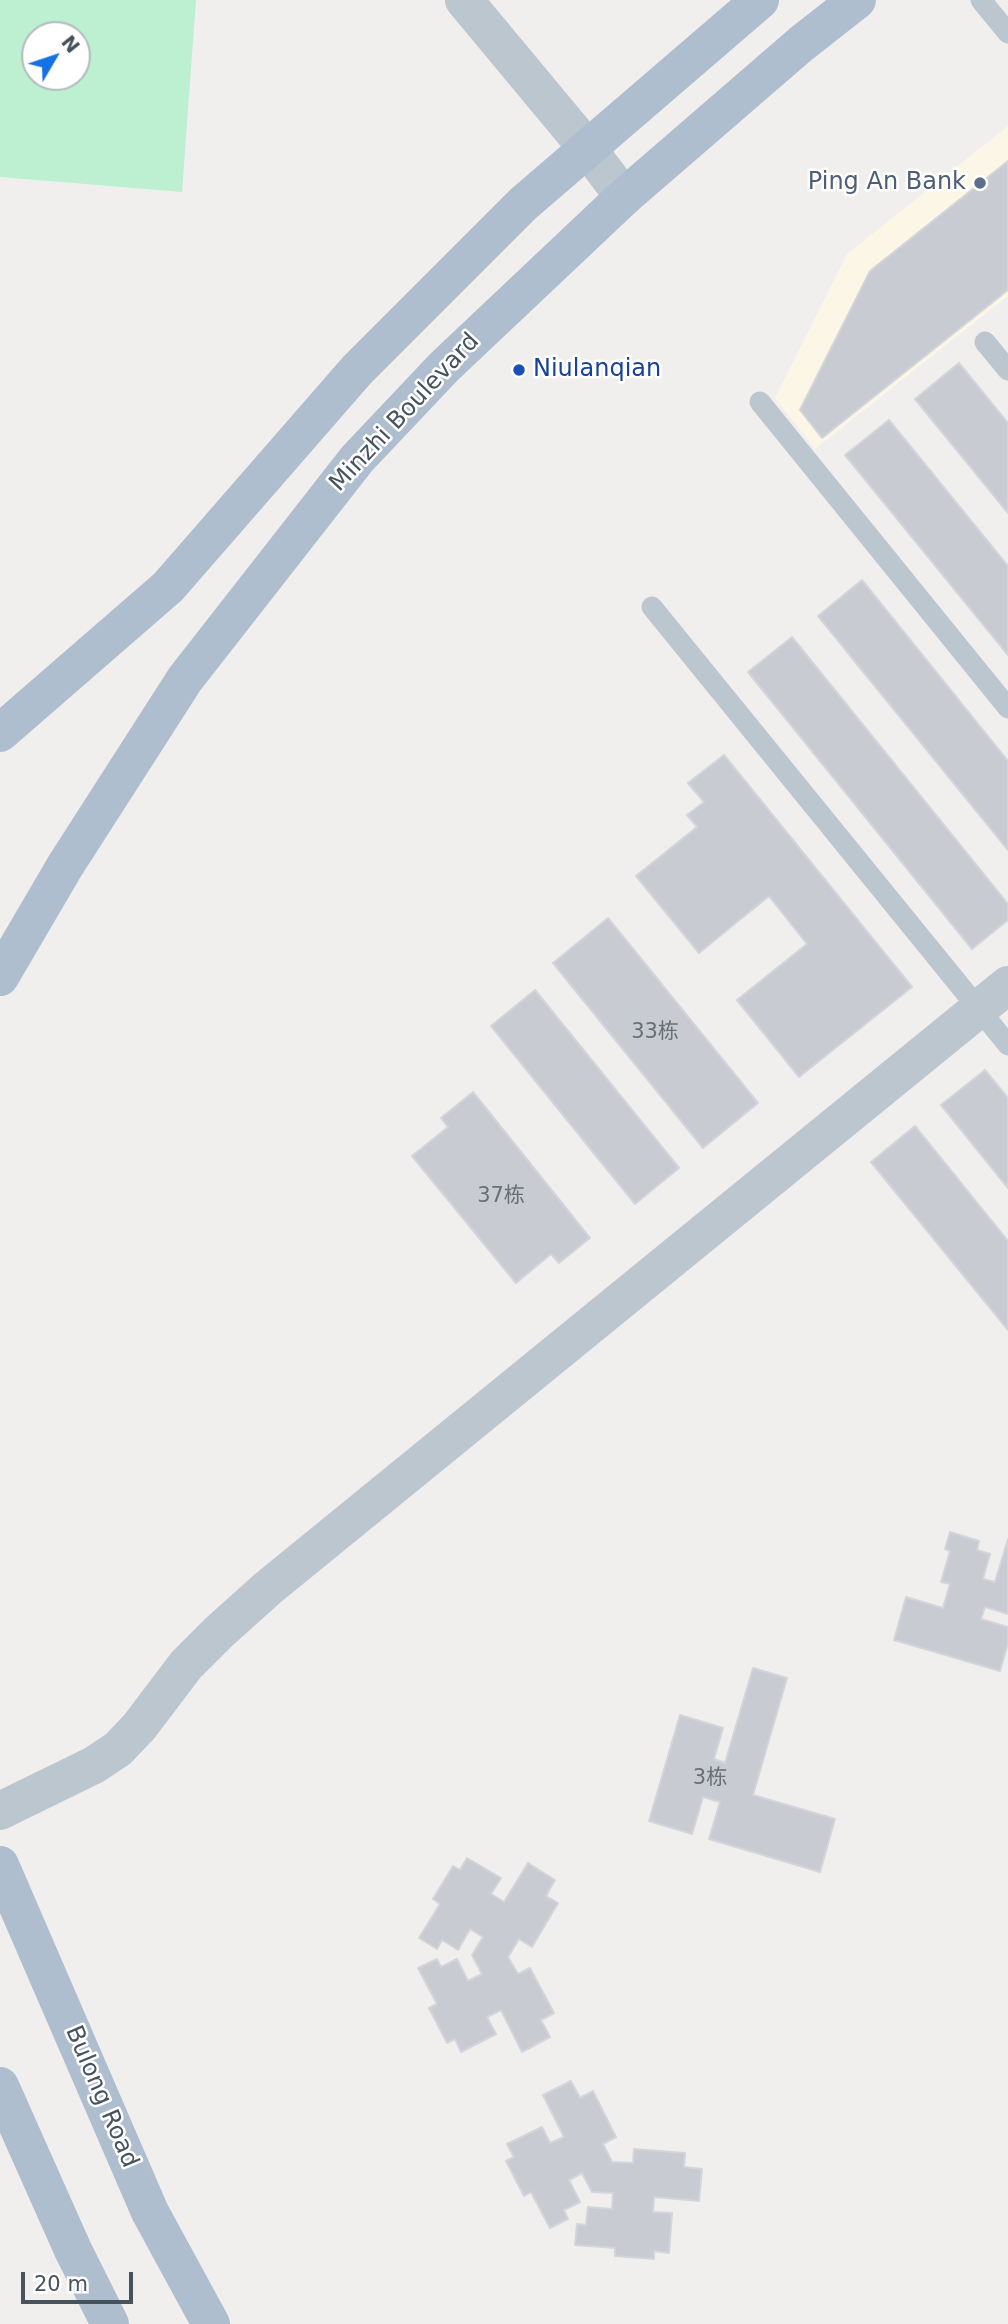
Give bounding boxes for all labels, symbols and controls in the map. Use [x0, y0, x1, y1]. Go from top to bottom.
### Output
north arrow [21, 21, 91, 91]
text: N [57, 31, 84, 57]
place label: Ping An Bank [808, 169, 966, 197]
marker: Ping An Bank [972, 175, 988, 191]
street label: Minzhi Boulevard [324, 328, 486, 498]
place label: Niulanqian [533, 356, 661, 384]
marker: Niulanqian [511, 362, 527, 378]
house number: 33栋 [631, 1020, 679, 1046]
house number: 37栋 [477, 1184, 525, 1210]
house number: 3栋 [693, 1766, 727, 1792]
street label: Bulong Road [58, 2022, 144, 2172]
scale bar [24, 2258, 136, 2302]
text: 20 m [34, 2272, 88, 2296]

